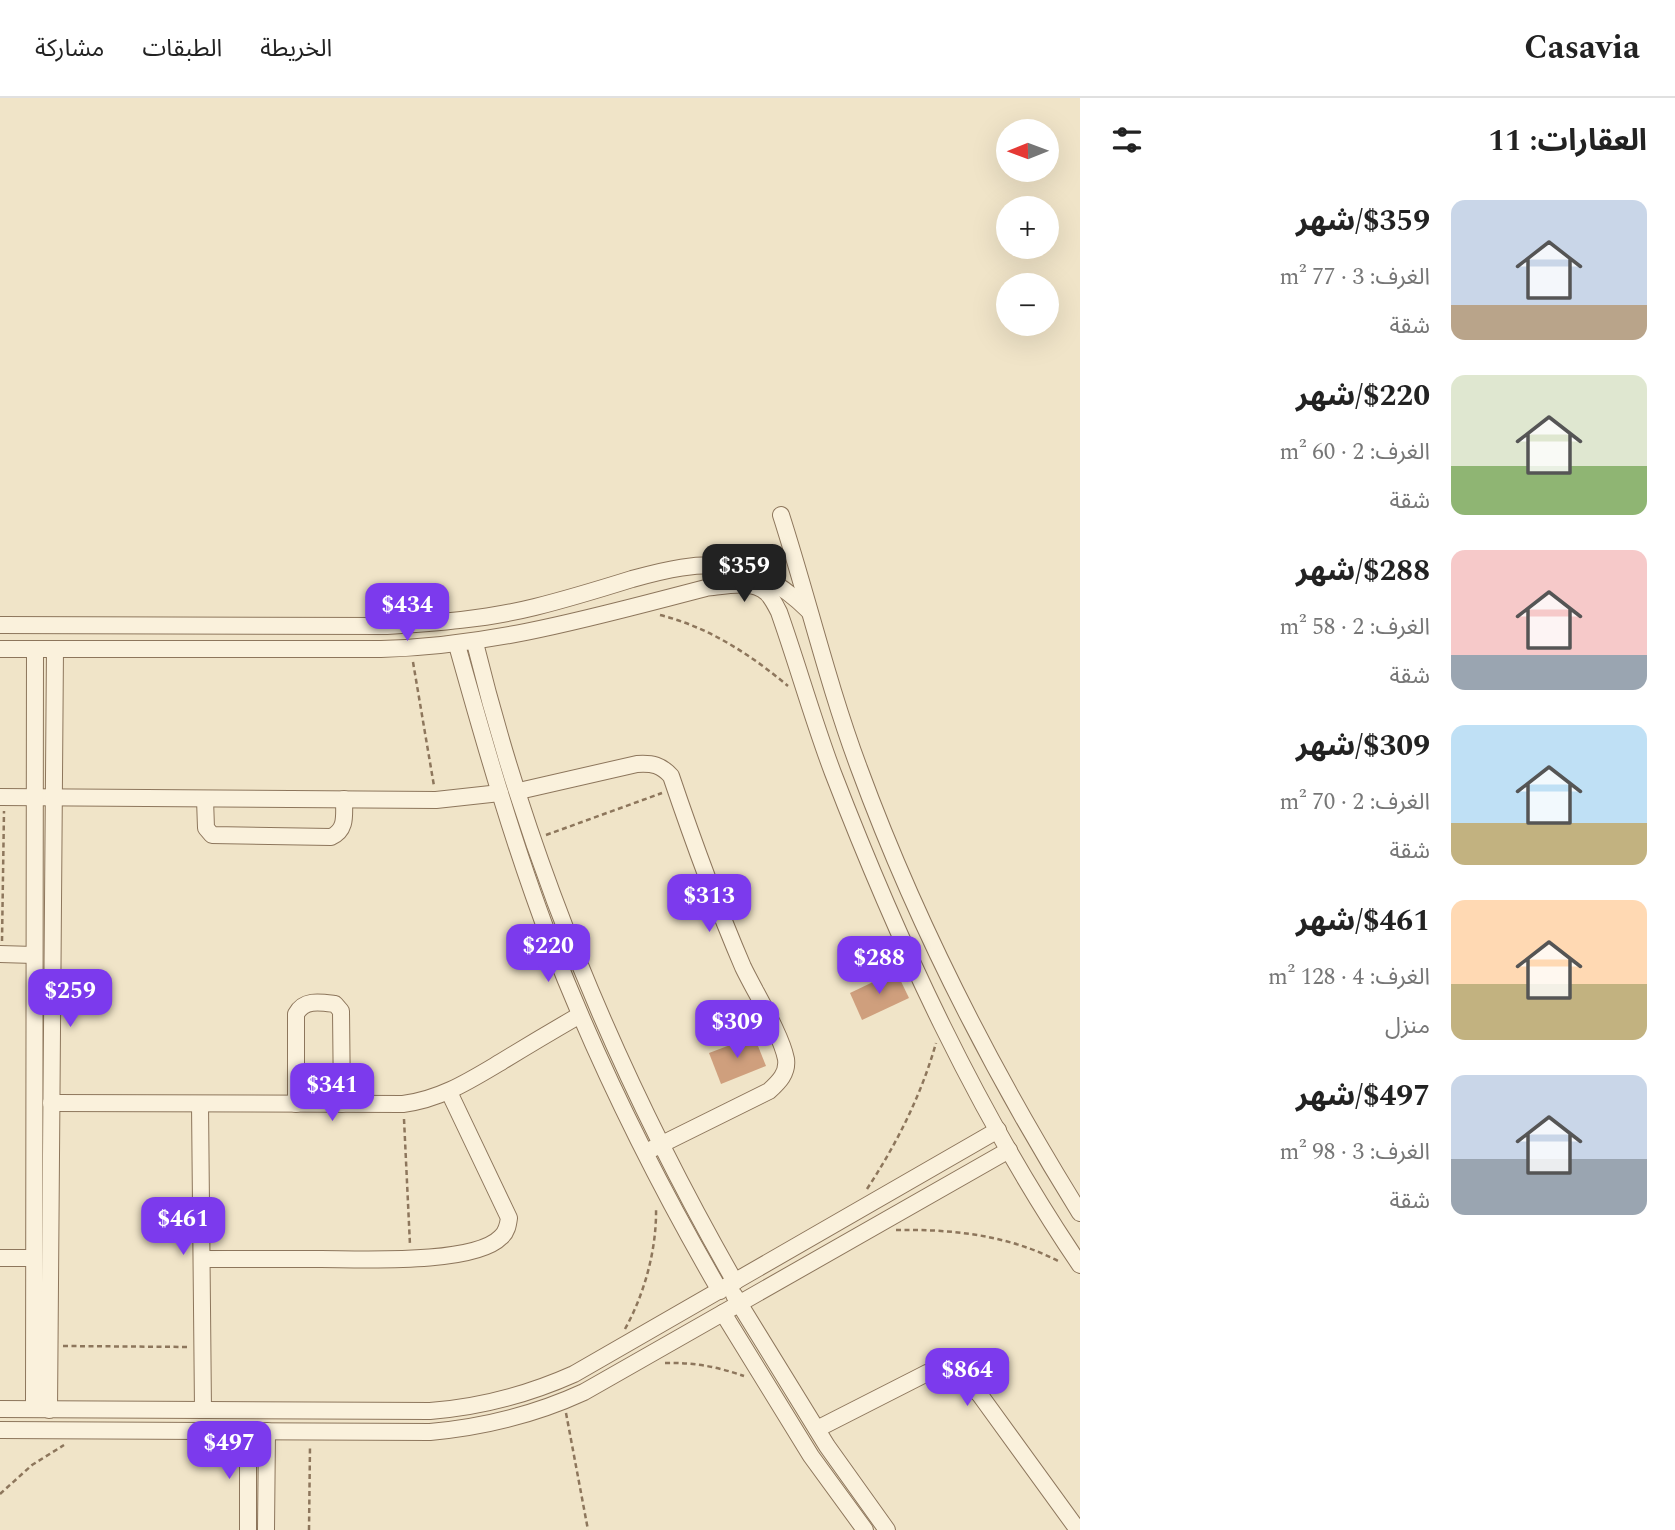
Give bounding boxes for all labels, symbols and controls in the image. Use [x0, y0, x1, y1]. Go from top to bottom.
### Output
text: Casavia [1524, 23, 1640, 73]
text: مشاركة [35, 31, 104, 67]
text: الطبقات [142, 31, 222, 67]
text: الخريطة [260, 31, 332, 67]
text: العقارات: 11 [1488, 118, 1647, 164]
north arrow [996, 119, 1059, 182]
map controls [996, 119, 1059, 336]
icon: filters [1108, 121, 1146, 159]
button: + [996, 196, 1059, 259]
text: $359/شهر [1296, 198, 1430, 244]
icon: home [1507, 228, 1591, 312]
text: الغرف: 3 · 77 m² [1279, 260, 1430, 295]
button: − [996, 273, 1059, 336]
text: شقة [1389, 309, 1430, 344]
text: $220/شهر [1296, 373, 1430, 419]
icon: home [1507, 403, 1591, 487]
text: الغرف: 2 · 60 m² [1279, 435, 1430, 470]
text: شقة [1389, 484, 1430, 519]
pin: $359 [703, 545, 785, 604]
text: $288/شهر [1296, 548, 1430, 594]
text: $359 [718, 549, 770, 584]
icon: home [1507, 578, 1591, 662]
pin: $434 [366, 584, 448, 643]
text: $434 [381, 588, 433, 623]
text: الغرف: 2 · 58 m² [1279, 610, 1430, 645]
text: شقة [1389, 659, 1430, 694]
text: $309/شهر [1296, 723, 1430, 769]
icon: home [1507, 753, 1591, 837]
text: الغرف: 2 · 70 m² [1279, 785, 1430, 820]
text: شقة [1389, 834, 1430, 869]
pin: $313 [668, 874, 750, 934]
text: $313 [683, 879, 735, 914]
text: $461/شهر [1296, 898, 1430, 944]
pin: $220 [507, 924, 589, 984]
icon: home [1507, 928, 1591, 1012]
text: $220 [522, 929, 574, 964]
pin: $288 [838, 936, 920, 996]
text: $288 [853, 941, 905, 976]
text: الغرف: 4 · 128 m² [1268, 960, 1430, 995]
pin: $259 [29, 970, 111, 1029]
text: $259 [44, 974, 96, 1009]
pin: $309 [696, 1000, 778, 1060]
text: $309 [711, 1005, 763, 1040]
text: منزل [1385, 1009, 1430, 1044]
pin: $341 [291, 1063, 373, 1123]
text: $341 [306, 1068, 358, 1103]
text: $497/شهر [1296, 1073, 1430, 1119]
icon: home [1507, 1103, 1591, 1187]
text: الغرف: 3 · 98 m² [1279, 1135, 1430, 1170]
text: شقة [1389, 1184, 1430, 1219]
pin: $461 [142, 1198, 224, 1257]
text: $461 [157, 1202, 209, 1237]
pin: $864 [926, 1348, 1008, 1408]
text: $864 [941, 1353, 993, 1388]
pin: $497 [188, 1422, 270, 1481]
text: $497 [203, 1426, 255, 1461]

